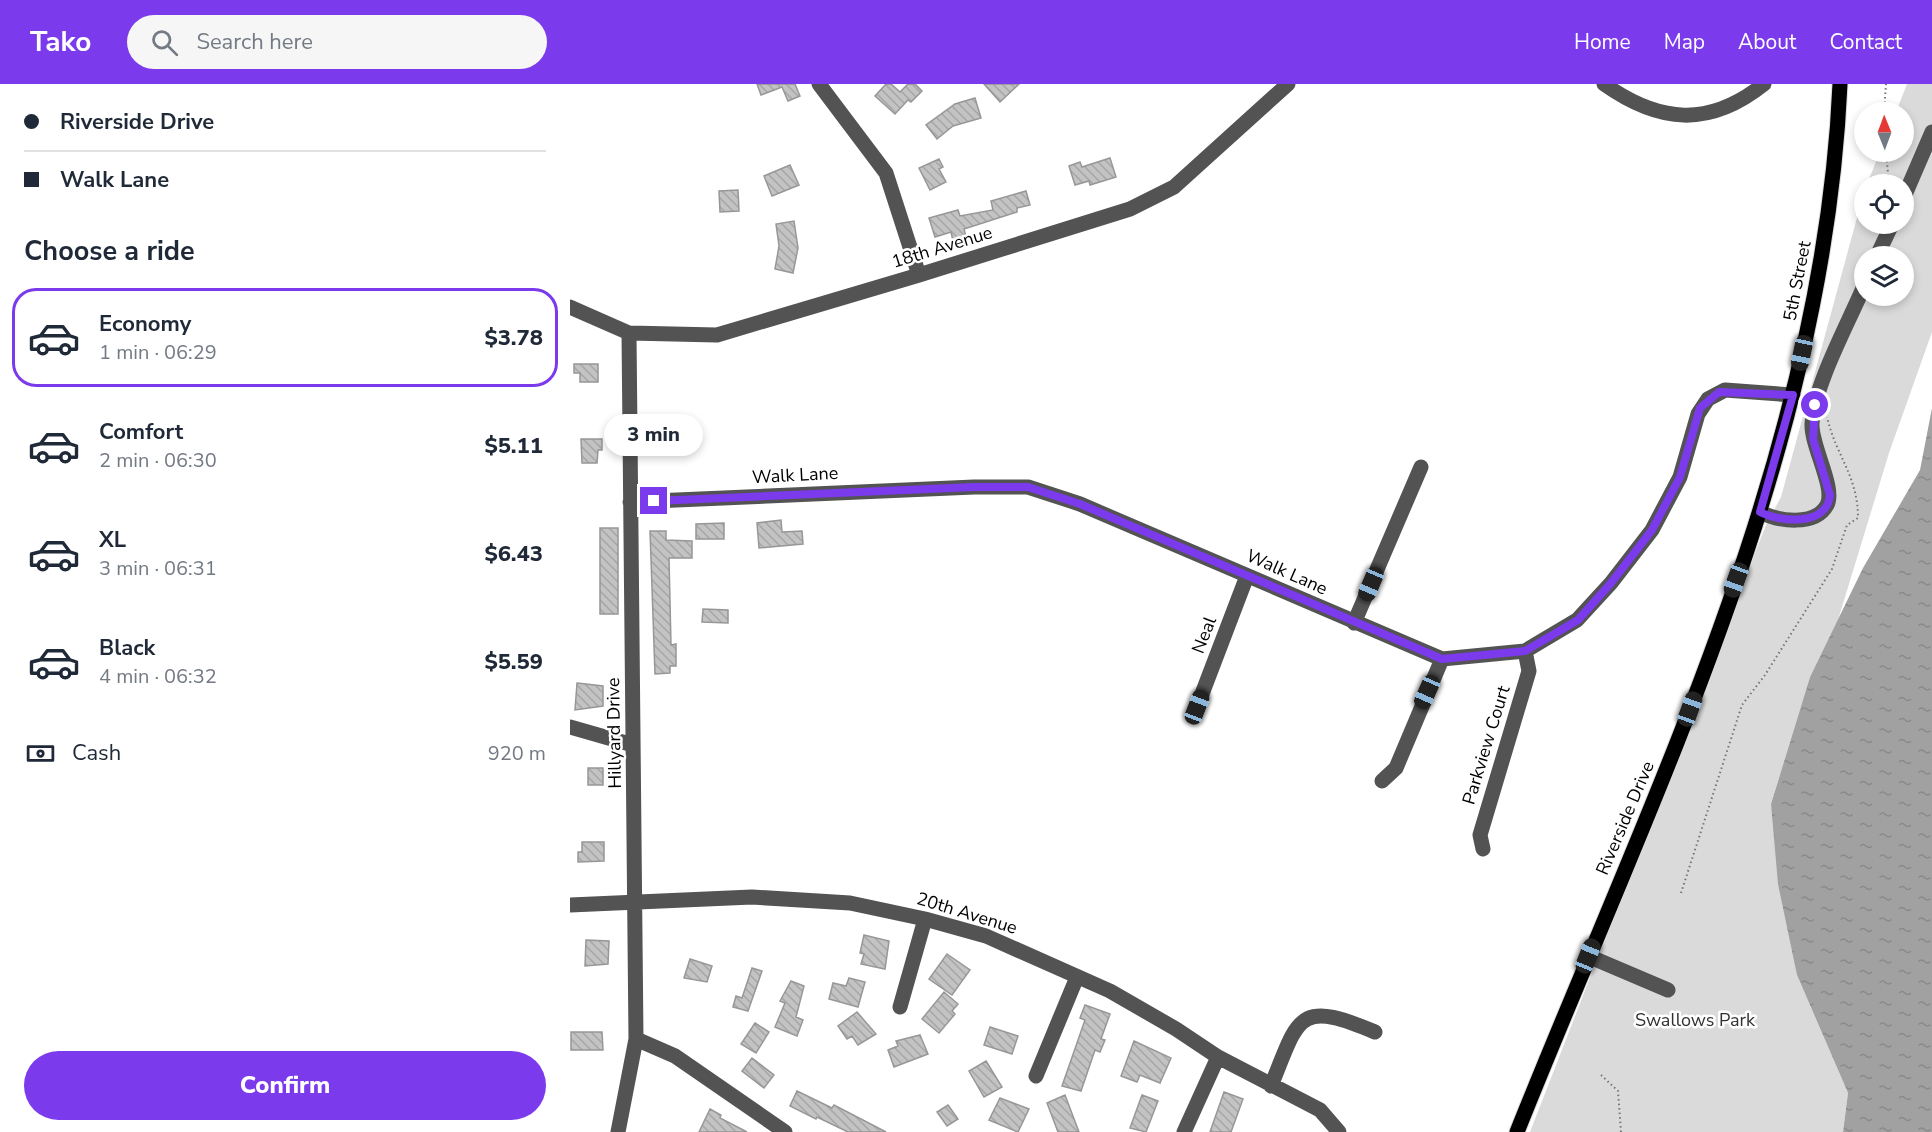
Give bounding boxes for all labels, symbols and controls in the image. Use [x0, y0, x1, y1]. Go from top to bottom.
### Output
search box [127, 15, 547, 69]
text: Tako [30, 23, 91, 61]
icon: search [148, 26, 181, 59]
text: Search here [196, 27, 313, 57]
text: Home [1574, 28, 1631, 56]
text: Map [1664, 28, 1705, 56]
text: About [1738, 28, 1796, 56]
text: Contact [1829, 28, 1902, 56]
north arrow [1854, 102, 1914, 162]
map controls [1854, 102, 1914, 306]
text: Riverside Drive [60, 107, 214, 137]
text: Walk Lane [60, 165, 169, 195]
button: locate [1854, 174, 1914, 234]
street label: 18th Avenue [889, 220, 995, 274]
text: Choose a ride [24, 233, 195, 270]
street label: 5th Street [1777, 238, 1817, 323]
button: layers [1854, 246, 1914, 306]
text: Economy [99, 309, 191, 339]
icon: car [27, 311, 81, 365]
text: $3.78 [484, 323, 543, 353]
car [1789, 334, 1815, 372]
text: 1 min · 06:29 [99, 339, 217, 366]
route start [1801, 391, 1828, 418]
callout: 3 min [604, 414, 704, 456]
text: Comfort [99, 417, 183, 447]
icon: car [27, 419, 81, 473]
text: 3 min [627, 421, 680, 448]
text: $5.11 [484, 431, 543, 461]
text: 2 min · 06:30 [99, 447, 217, 474]
street label: Walk Lane [751, 461, 839, 489]
route end [640, 487, 667, 514]
text: XL [99, 525, 126, 555]
icon: car [27, 527, 81, 581]
text: $6.43 [484, 539, 543, 569]
street label: Walk Lane [1243, 543, 1331, 601]
text: 3 min · 06:31 [99, 555, 217, 582]
car [1721, 560, 1751, 600]
car [1356, 564, 1386, 604]
street label: Neal [1186, 612, 1222, 657]
text: Black [99, 633, 155, 663]
icon: car [27, 635, 81, 689]
text: $5.59 [484, 647, 543, 677]
text: 4 min · 06:32 [99, 663, 217, 690]
car [1411, 672, 1443, 712]
street label: Hillyard Drive [601, 677, 627, 789]
street label: Parkview Court [1457, 682, 1516, 807]
car [1182, 687, 1212, 727]
car [1675, 689, 1705, 729]
icon: cash [24, 737, 57, 770]
text: Cash [72, 738, 121, 768]
text: 920 m [488, 740, 546, 767]
street label: Riverside Drive [1590, 757, 1660, 879]
street label: 20th Avenue [914, 886, 1020, 940]
car [1573, 936, 1603, 976]
park label: Swallows Park [1635, 1008, 1756, 1032]
button: Confirm [24, 1051, 546, 1120]

